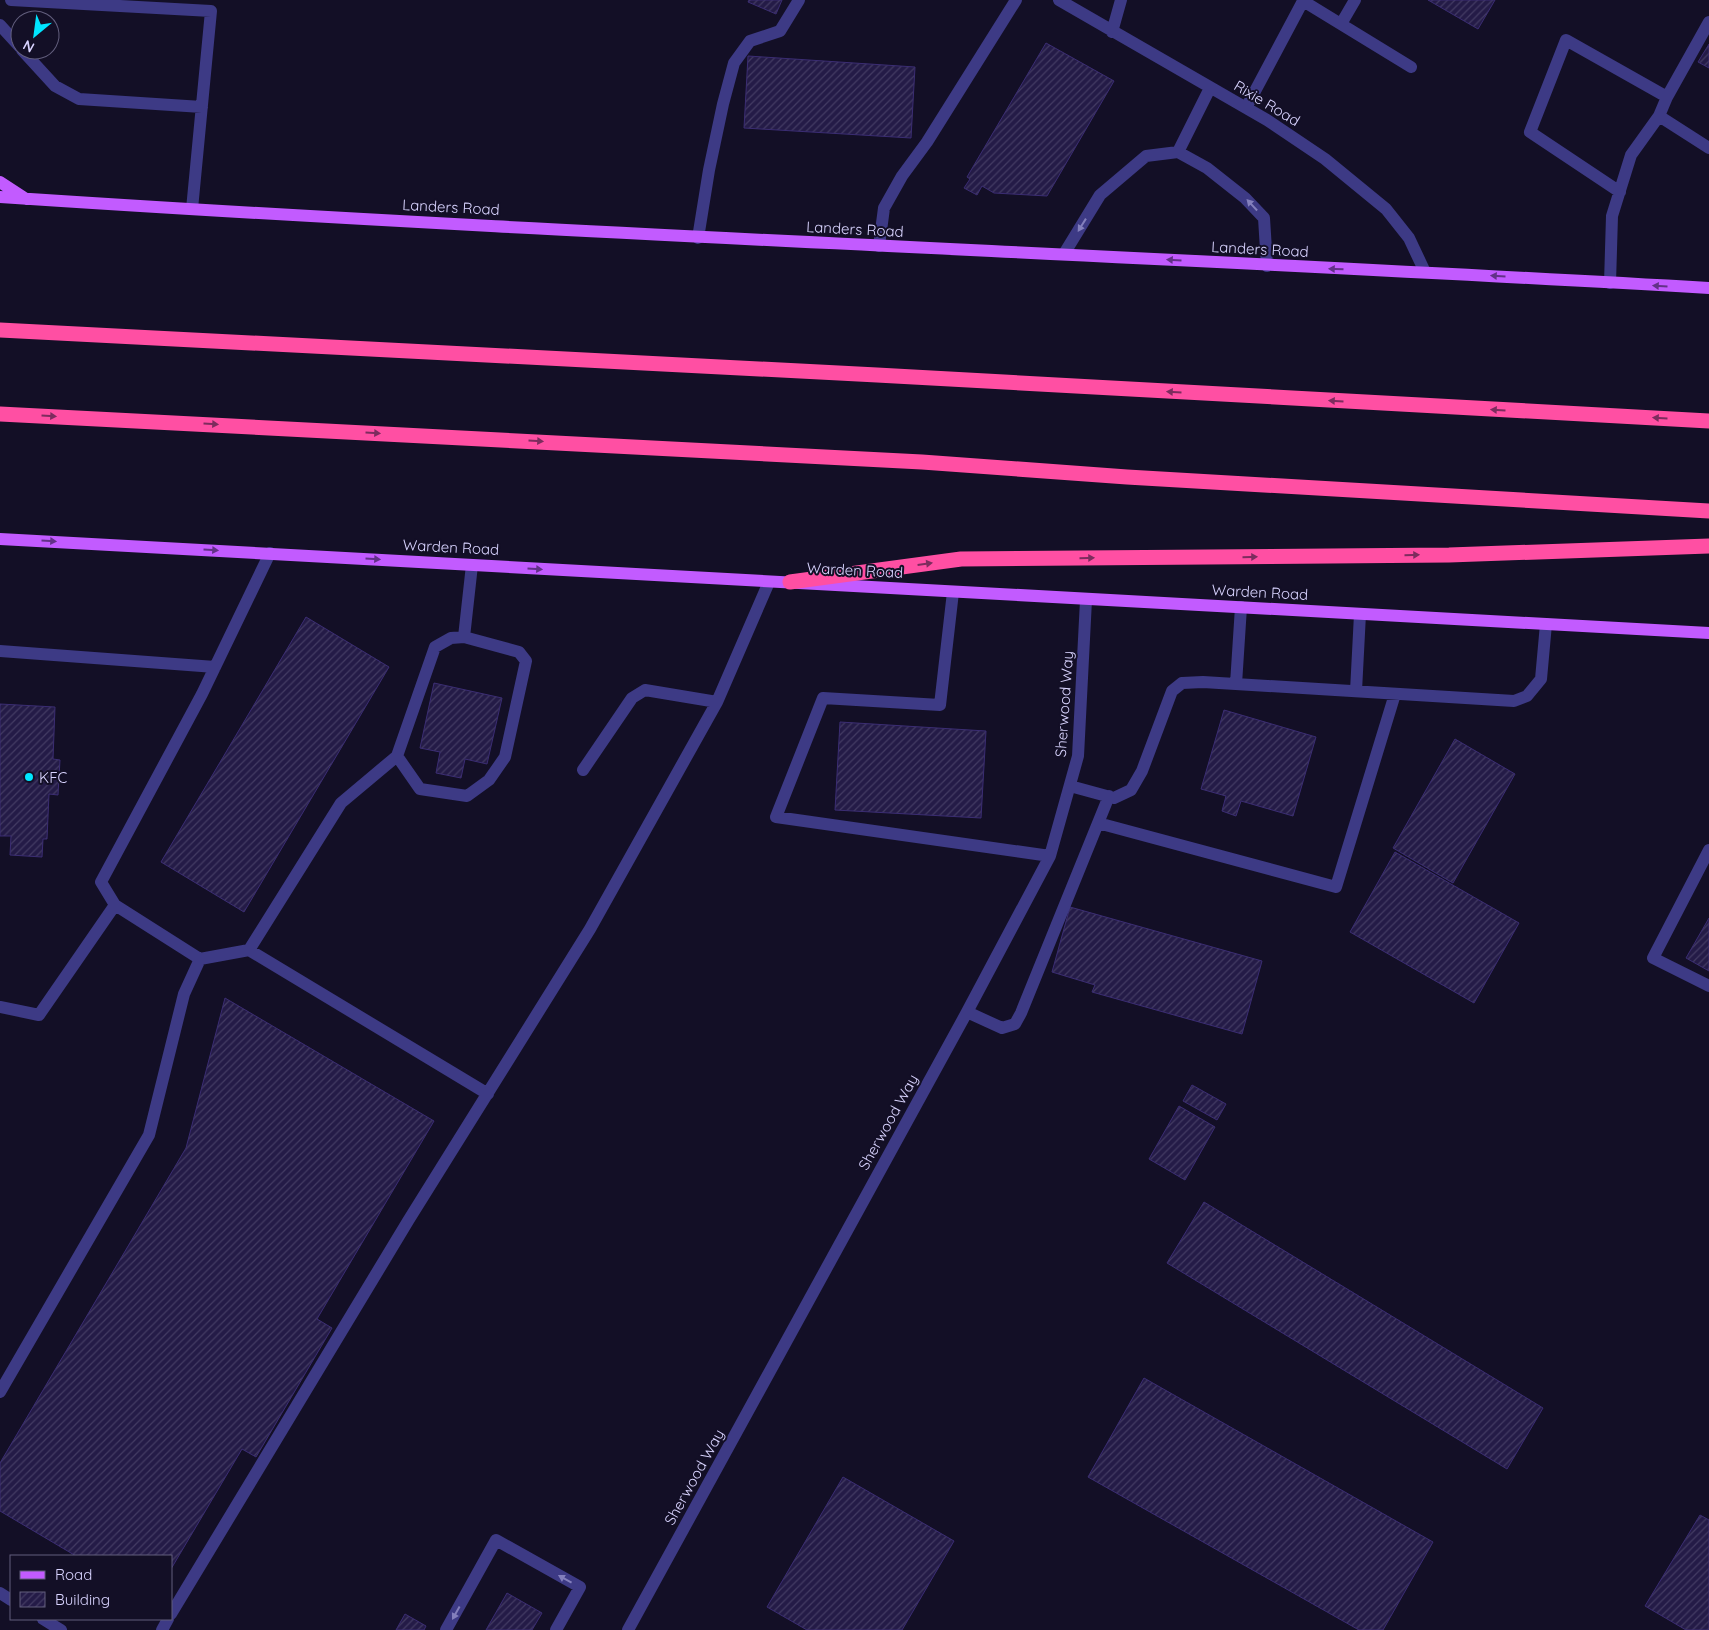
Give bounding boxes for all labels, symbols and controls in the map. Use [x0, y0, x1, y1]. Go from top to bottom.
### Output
north arrow [10, 10, 60, 60]
text: N [20, 36, 38, 57]
street label: Rixie Road [1231, 76, 1303, 130]
street label: Landers Road [402, 195, 500, 219]
one-way arrow [1246, 199, 1258, 211]
street label: Landers Road [806, 217, 904, 241]
one-way arrow [1077, 218, 1087, 231]
street label: Landers Road [1211, 237, 1309, 261]
one-way arrow [1165, 256, 1181, 264]
one-way arrow [1328, 265, 1344, 273]
one-way arrow [1490, 271, 1506, 279]
one-way arrow [1652, 281, 1668, 289]
one-way arrow [1165, 387, 1181, 395]
one-way arrow [1328, 396, 1344, 404]
one-way arrow [1490, 405, 1506, 413]
one-way arrow [41, 413, 57, 421]
one-way arrow [1652, 414, 1668, 422]
one-way arrow [203, 421, 219, 429]
one-way arrow [366, 429, 382, 437]
one-way arrow [528, 438, 544, 446]
street label: Warden Road [402, 535, 500, 559]
one-way arrow [41, 538, 57, 546]
one-way arrow [203, 546, 219, 554]
one-way arrow [1405, 551, 1421, 559]
one-way arrow [1242, 552, 1258, 560]
one-way arrow [1080, 554, 1096, 562]
one-way arrow [365, 556, 381, 564]
street label: Warden Road [806, 558, 904, 582]
one-way arrow [918, 560, 934, 568]
one-way arrow [528, 565, 544, 573]
street label: Warden Road [1211, 580, 1309, 604]
street label: Sherwood Way [1051, 650, 1077, 758]
place label: KFC [39, 768, 67, 787]
marker: KFC [23, 771, 35, 783]
street label: Sherwood Way [854, 1071, 922, 1173]
street label: Sherwood Way [660, 1426, 728, 1528]
legend [10, 1555, 172, 1620]
text: Road [55, 1565, 92, 1584]
one-way arrow [559, 1574, 572, 1583]
text: Building [55, 1590, 110, 1609]
one-way arrow [452, 1605, 460, 1620]

